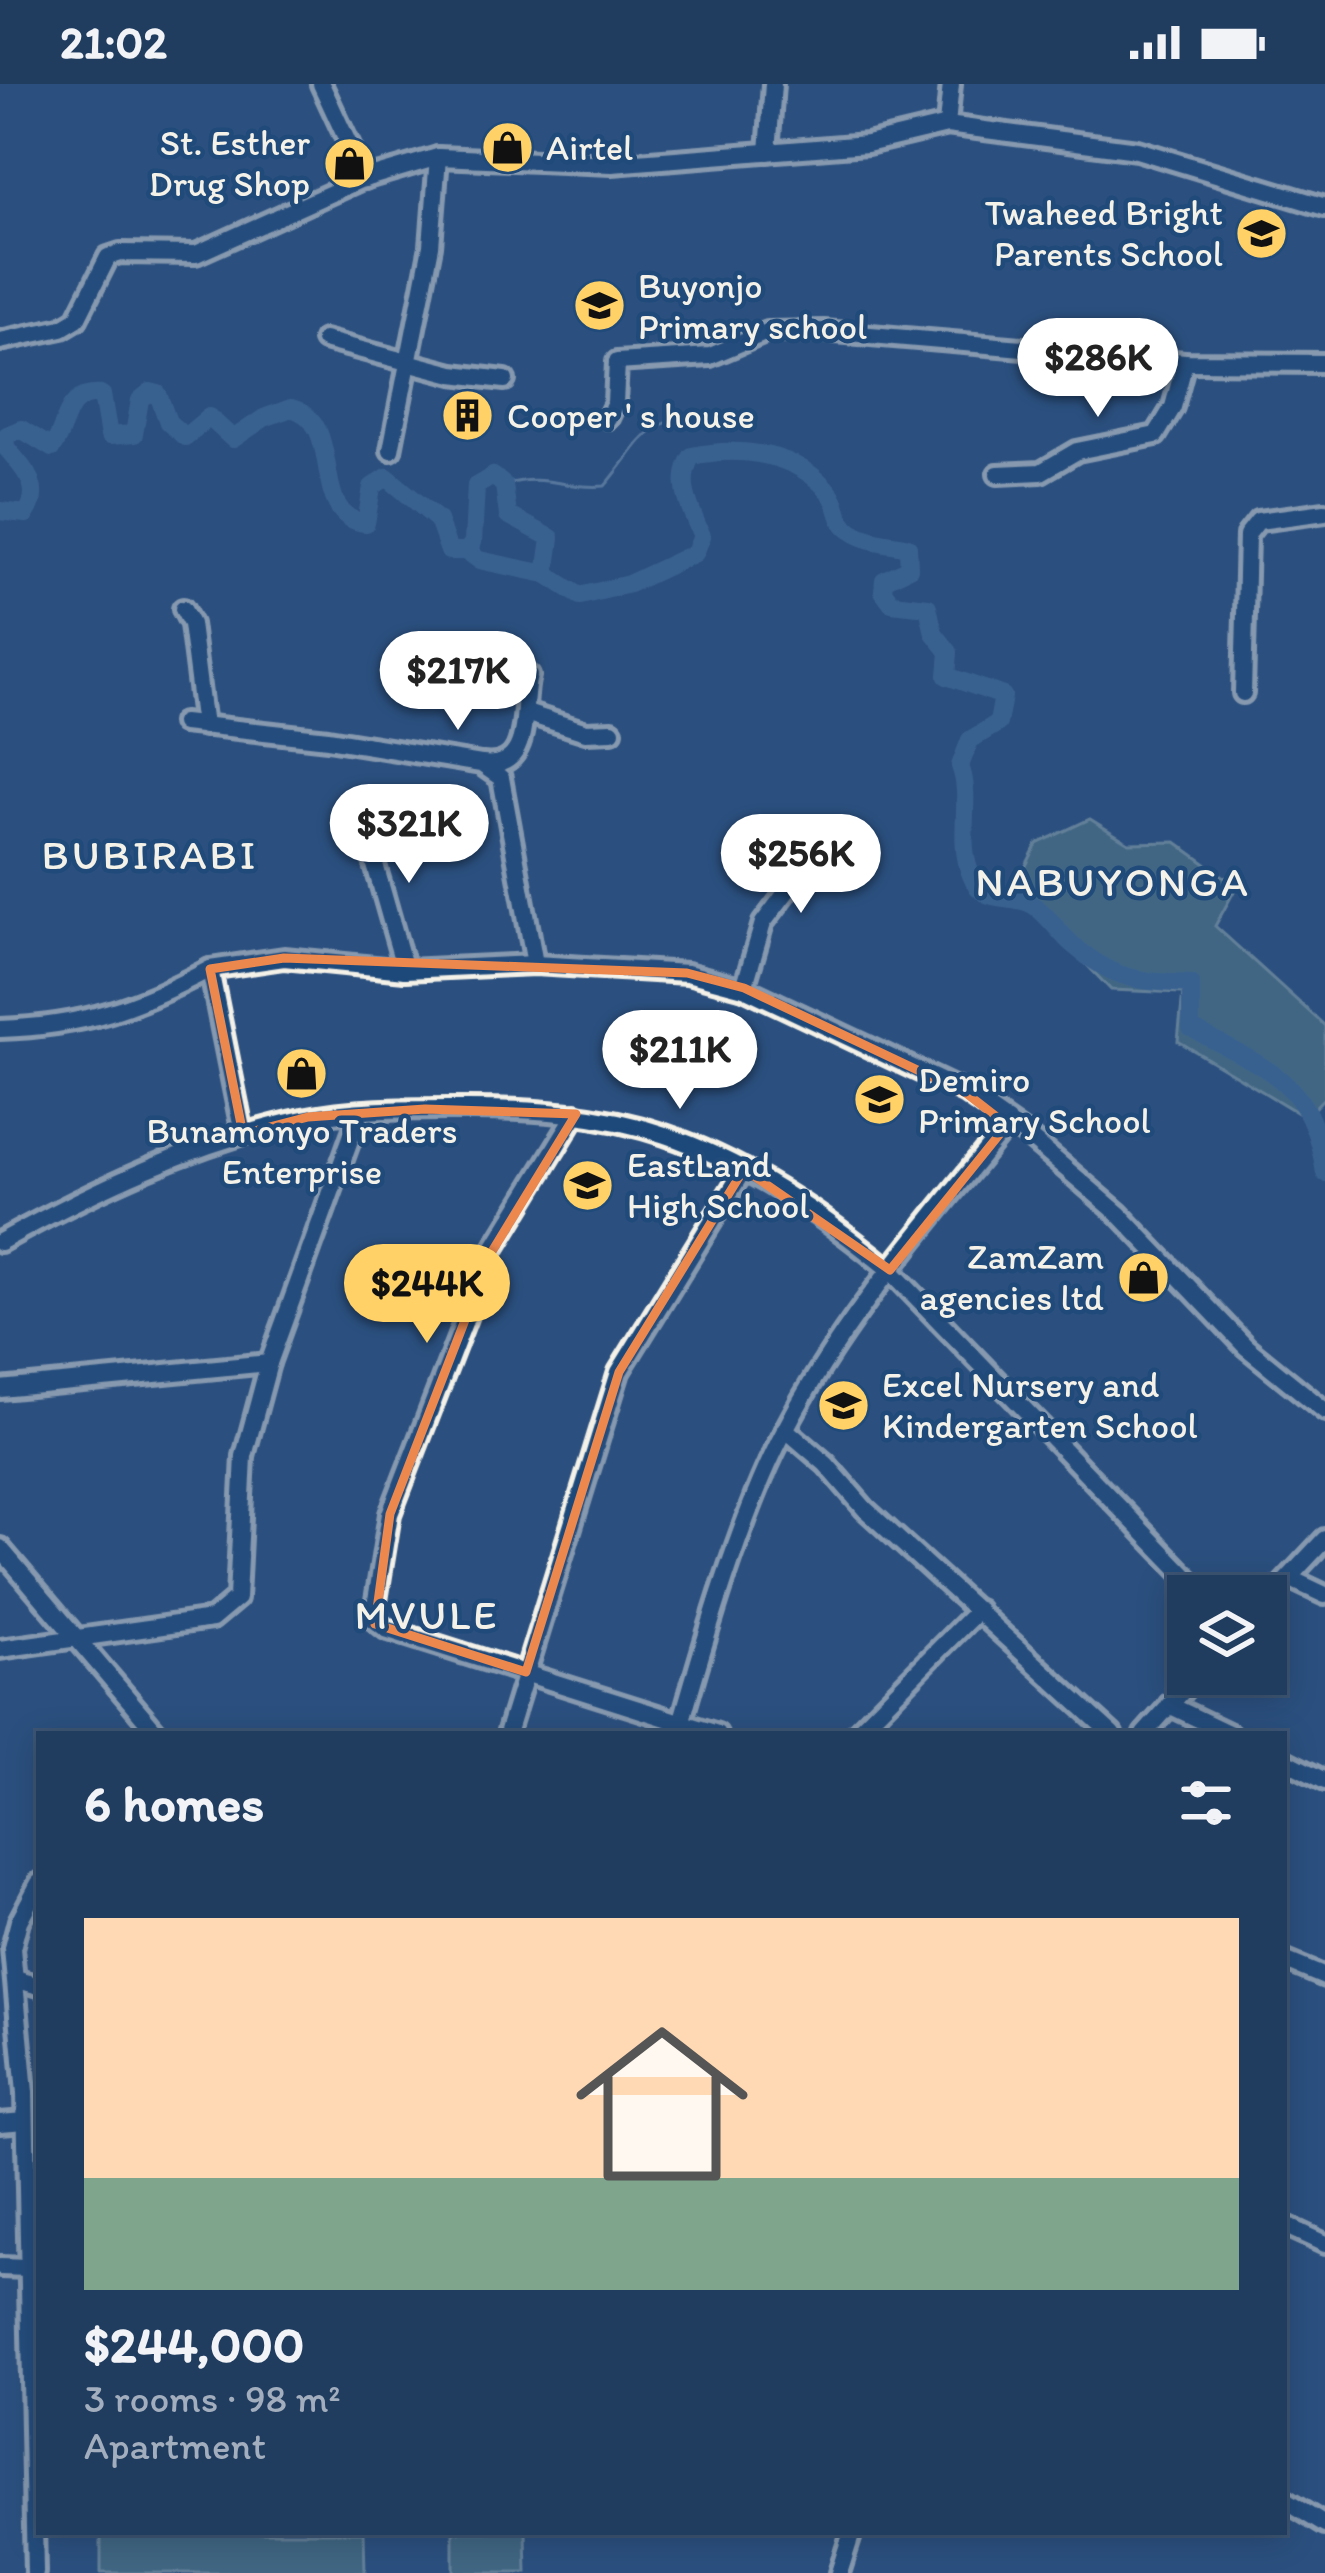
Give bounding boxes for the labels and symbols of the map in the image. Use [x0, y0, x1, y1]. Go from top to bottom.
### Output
shop icon: Airtel [479, 119, 535, 175]
place label: St. Esther Drug Shop [149, 121, 310, 205]
place label: Airtel [546, 126, 633, 169]
shop icon: St. Esther Drug Shop [321, 135, 377, 191]
place label: Twaheed Bright Parents School [985, 191, 1223, 275]
school or university icon: Twaheed Bright Parents School [1234, 205, 1290, 261]
place label: Buyonjo Primary school [638, 264, 867, 348]
school or university icon: Buyonjo Primary school [571, 278, 627, 334]
pin: $286K [1014, 318, 1182, 420]
building icon: Cooper ' s house [440, 387, 496, 443]
place label: Cooper ' s house [507, 394, 755, 437]
pin: $217K [374, 631, 542, 733]
pin: $321K [325, 784, 493, 886]
pin: $256K [717, 814, 885, 916]
district label: BUBIRABI [42, 829, 258, 880]
district label: NABUYONGA [975, 856, 1251, 907]
pin: $211K [596, 1010, 764, 1112]
shop icon: Bunamonyo Traders Enterprise [274, 1046, 330, 1102]
place label: Demiro Primary School [918, 1058, 1151, 1142]
school or university icon: Demiro Primary School [851, 1072, 907, 1128]
place label: Bunamonyo Traders Enterprise [146, 1109, 458, 1193]
place label: EastLand High School [627, 1143, 809, 1227]
school or university icon: EastLand High School [560, 1157, 616, 1213]
place label: ZamZam agencies ltd [920, 1235, 1104, 1319]
pin: $244K [343, 1244, 511, 1346]
shop icon: ZamZam agencies ltd [1115, 1249, 1171, 1305]
place label: Excel Nursery and Kindergarten School [882, 1363, 1198, 1447]
school or university icon: Excel Nursery and Kindergarten School [815, 1377, 871, 1433]
district label: MVULE [355, 1589, 500, 1640]

